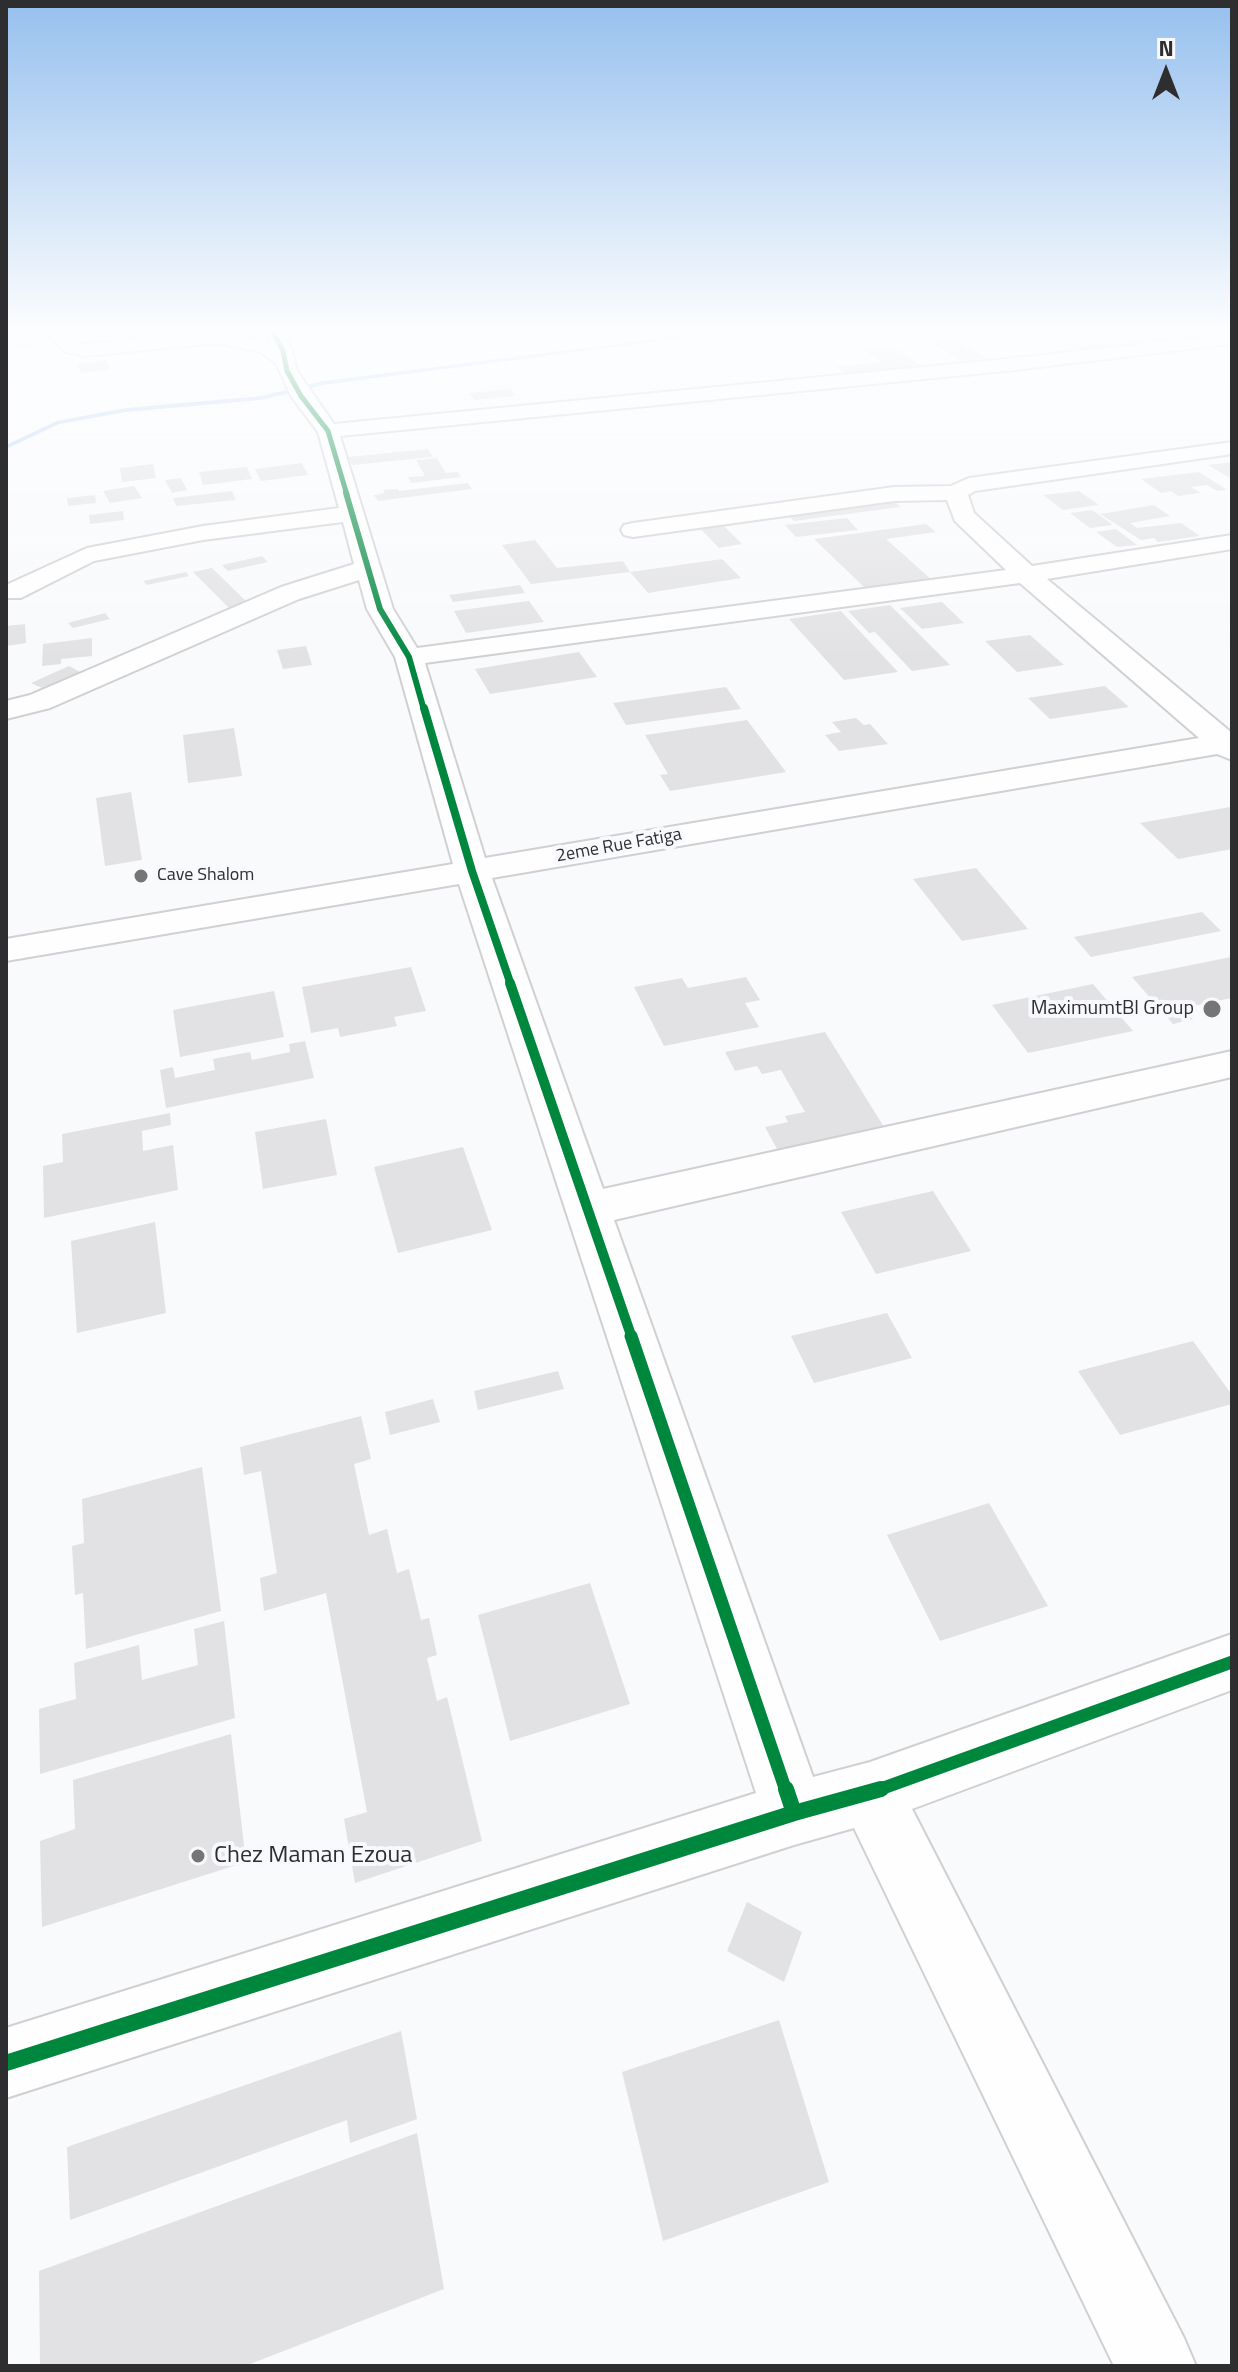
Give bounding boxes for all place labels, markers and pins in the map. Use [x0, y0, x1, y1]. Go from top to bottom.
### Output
place label: Cave Shalom [157, 865, 254, 887]
marker: Cave Shalom [132, 867, 150, 885]
place label: MaximumtBl Group [1031, 997, 1194, 1021]
marker: MaximumtBl Group [1201, 998, 1223, 1020]
place label: Chez Maman Ezoua [214, 1842, 412, 1870]
marker: Chez Maman Ezoua [189, 1847, 207, 1865]

